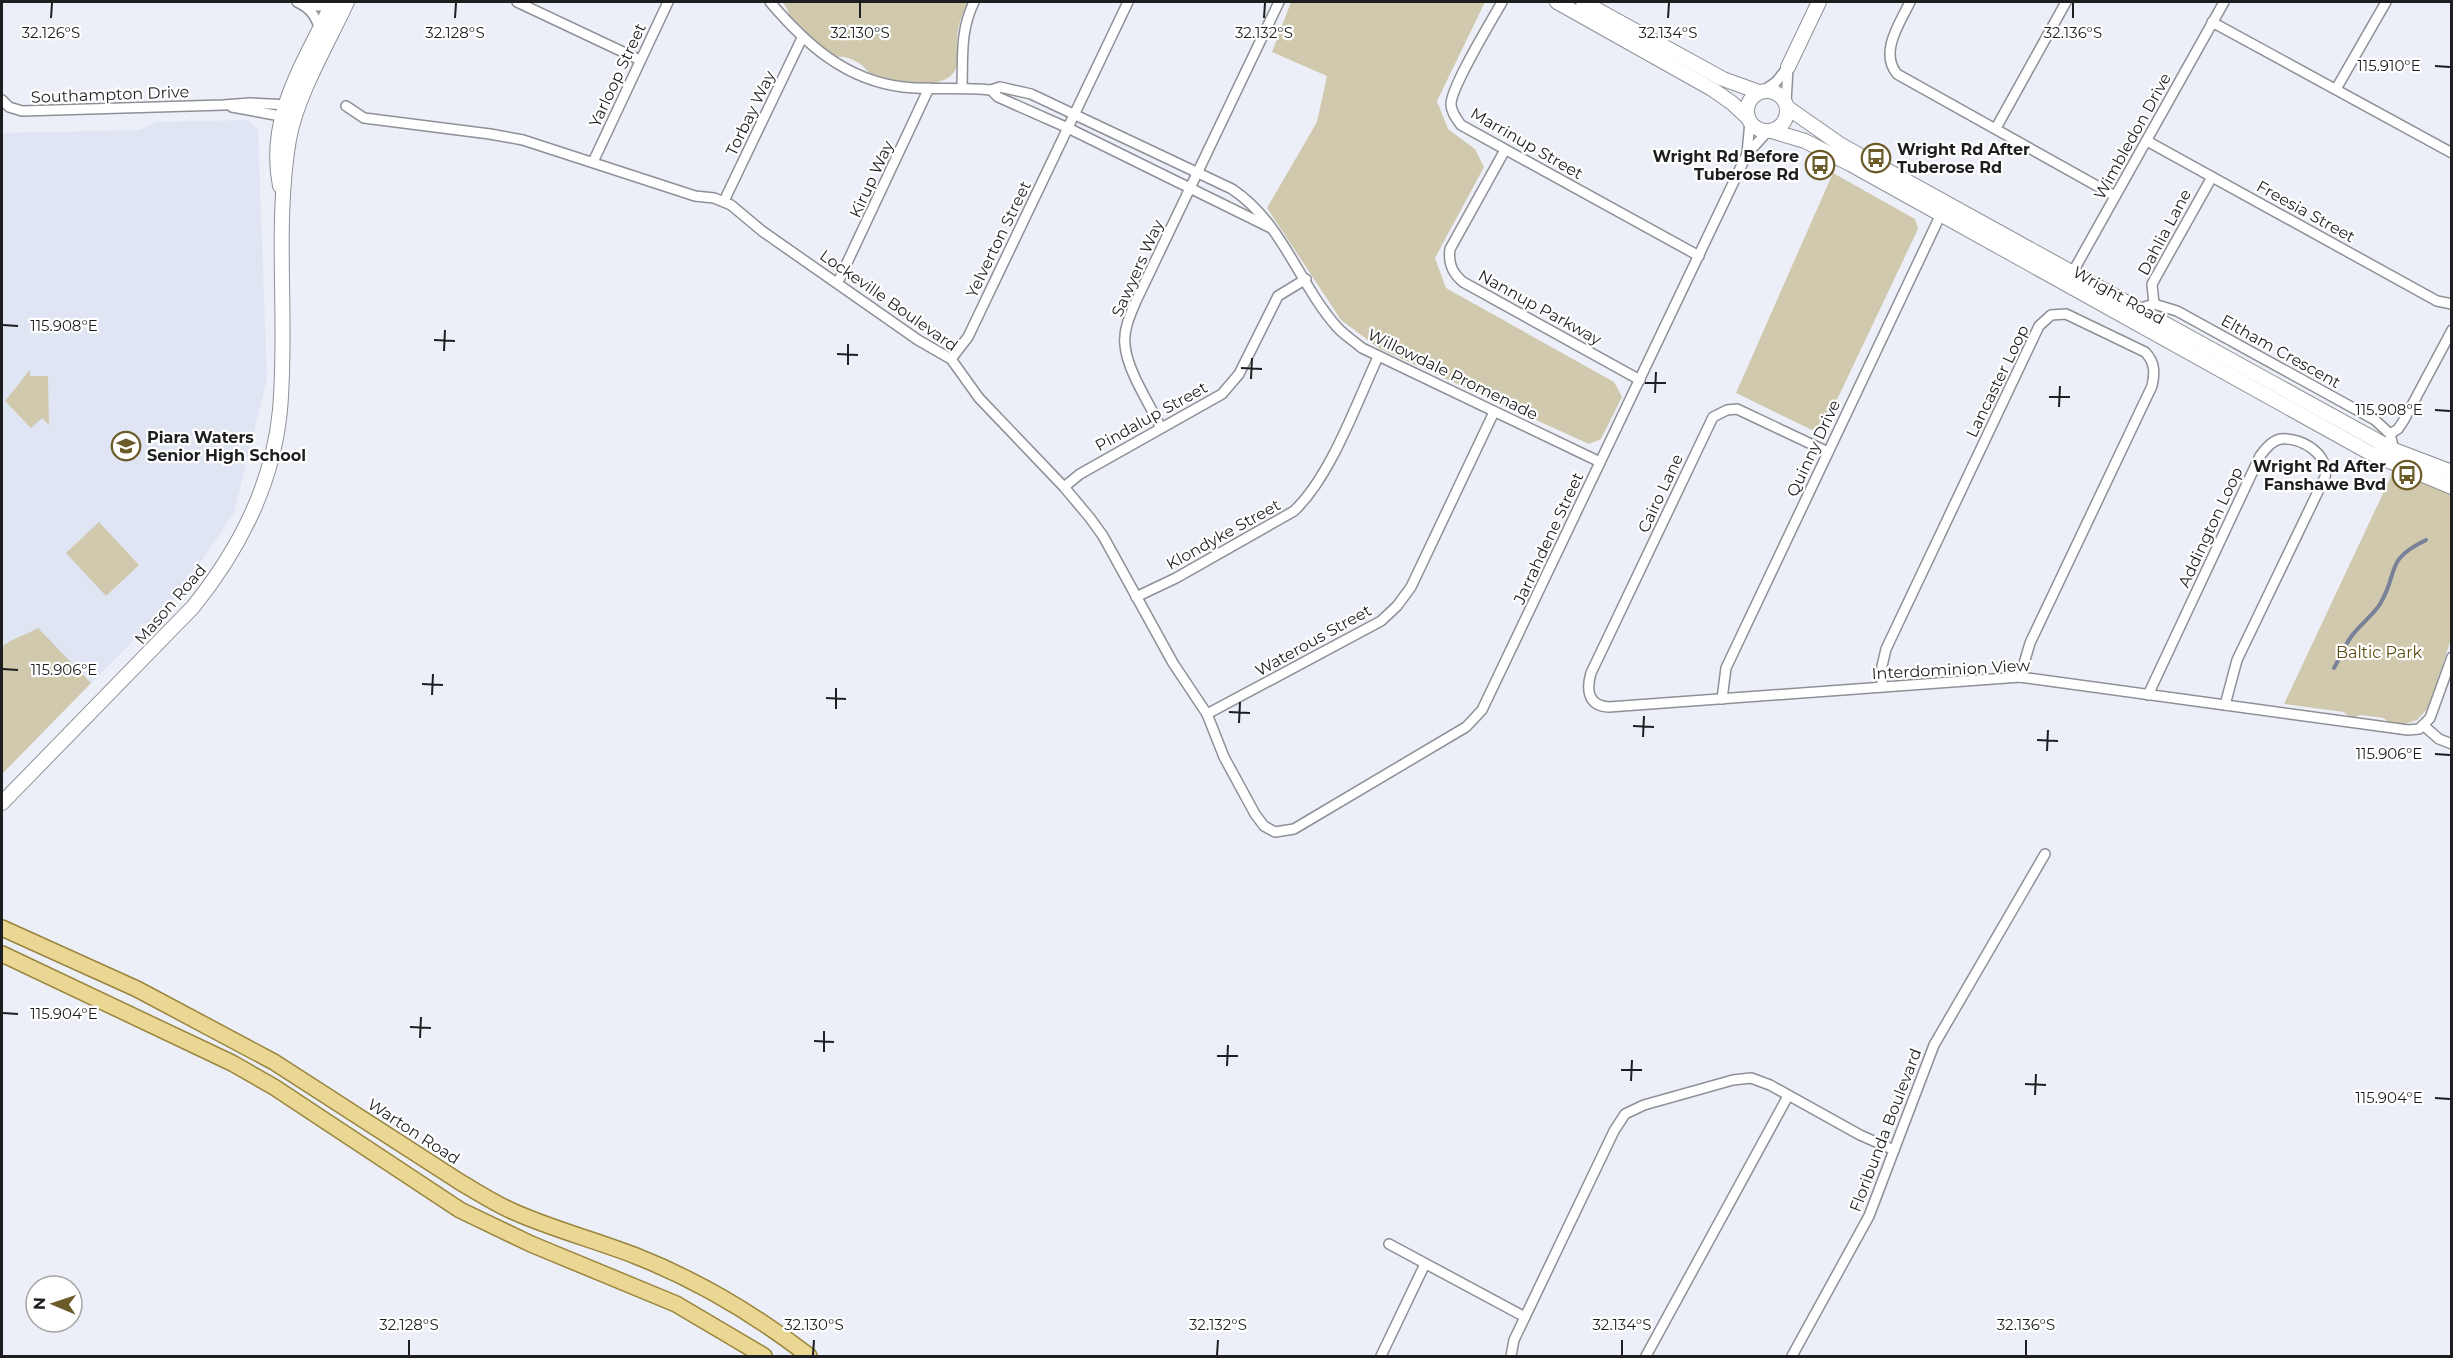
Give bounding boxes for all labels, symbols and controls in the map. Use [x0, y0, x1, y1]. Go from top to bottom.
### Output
street label: Yarloop Street [585, 20, 650, 130]
text: 32.126°S [22, 23, 80, 42]
text: 32.128°S [425, 23, 485, 42]
text: 32.130°S [830, 23, 890, 42]
text: 32.132°S [1235, 23, 1293, 42]
text: 32.134°S [1638, 23, 1698, 42]
text: 32.136°S [2044, 23, 2102, 42]
text: 115.910°E [2357, 56, 2421, 75]
street label: Torbay Way [722, 67, 779, 159]
street label: Wimbledon Drive [2090, 70, 2175, 203]
street label: Southampton Drive [31, 82, 189, 107]
street label: Marrinup Street [1467, 104, 1587, 184]
street label: Kirup Way [845, 137, 898, 221]
place label: Wright Rd After Tuberose Rd [1897, 140, 2030, 177]
bus stop icon: Wright Rd After Tuberose Rd [1860, 142, 1892, 174]
place label: Wright Rd Before Tuberose Rd [1652, 147, 1799, 184]
bus stop icon: Wright Rd Before Tuberose Rd [1804, 149, 1836, 181]
street label: Yelverton Street [962, 177, 1035, 301]
street label: Freesia Street [2253, 177, 2359, 247]
street label: Dahlia Lane [2134, 186, 2195, 279]
street label: Sawyers Way [1108, 216, 1167, 320]
street label: Lockeville Boulevard [816, 246, 961, 355]
street label: Wright Road [2069, 262, 2168, 329]
street label: Nannup Parkway [1475, 266, 1605, 349]
street label: Eltham Crescent [2218, 311, 2344, 392]
text: 115.908°E [30, 316, 98, 335]
street label: Lancaster Loop [1962, 322, 2033, 440]
street label: Willowdale Promenade [1364, 325, 1541, 424]
street label: Pindalup Street [1092, 377, 1211, 455]
street label: Quinny Drive [1783, 397, 1844, 500]
text: 115.908°E [2355, 400, 2423, 419]
place label: Piara Waters Senior High School [147, 428, 306, 465]
school or university icon: Piara Waters Senior High School [110, 430, 142, 462]
street label: Cairo Lane [1634, 451, 1687, 536]
place label: Wright Rd After Fanshawe Bvd [2253, 457, 2386, 494]
bus stop icon: Wright Rd After Fanshawe Bvd [2391, 459, 2423, 491]
street label: Addington Loop [2174, 464, 2247, 590]
street label: Jarrahdene Street [1509, 469, 1588, 608]
street label: Klondyke Street [1163, 495, 1284, 574]
street label: Mason Road [131, 561, 210, 648]
street label: Waterous Street [1252, 600, 1375, 680]
park label: Baltic Park [2336, 643, 2423, 662]
street label: Interdominion View [1871, 656, 2031, 683]
text: 115.906°E [31, 660, 97, 679]
text: 115.906°E [2356, 744, 2422, 763]
text: 115.904°E [30, 1004, 98, 1023]
street label: Floribunda Boulevard [1846, 1046, 1925, 1215]
text: 115.904°E [2355, 1088, 2423, 1107]
street label: Warton Road [364, 1095, 463, 1168]
north arrow [24, 1274, 84, 1334]
text: N [30, 1297, 49, 1310]
text: 32.128°S [379, 1315, 439, 1334]
text: 32.130°S [784, 1315, 844, 1334]
text: 32.132°S [1189, 1315, 1247, 1334]
text: 32.134°S [1592, 1315, 1652, 1334]
text: 32.136°S [1997, 1315, 2055, 1334]

